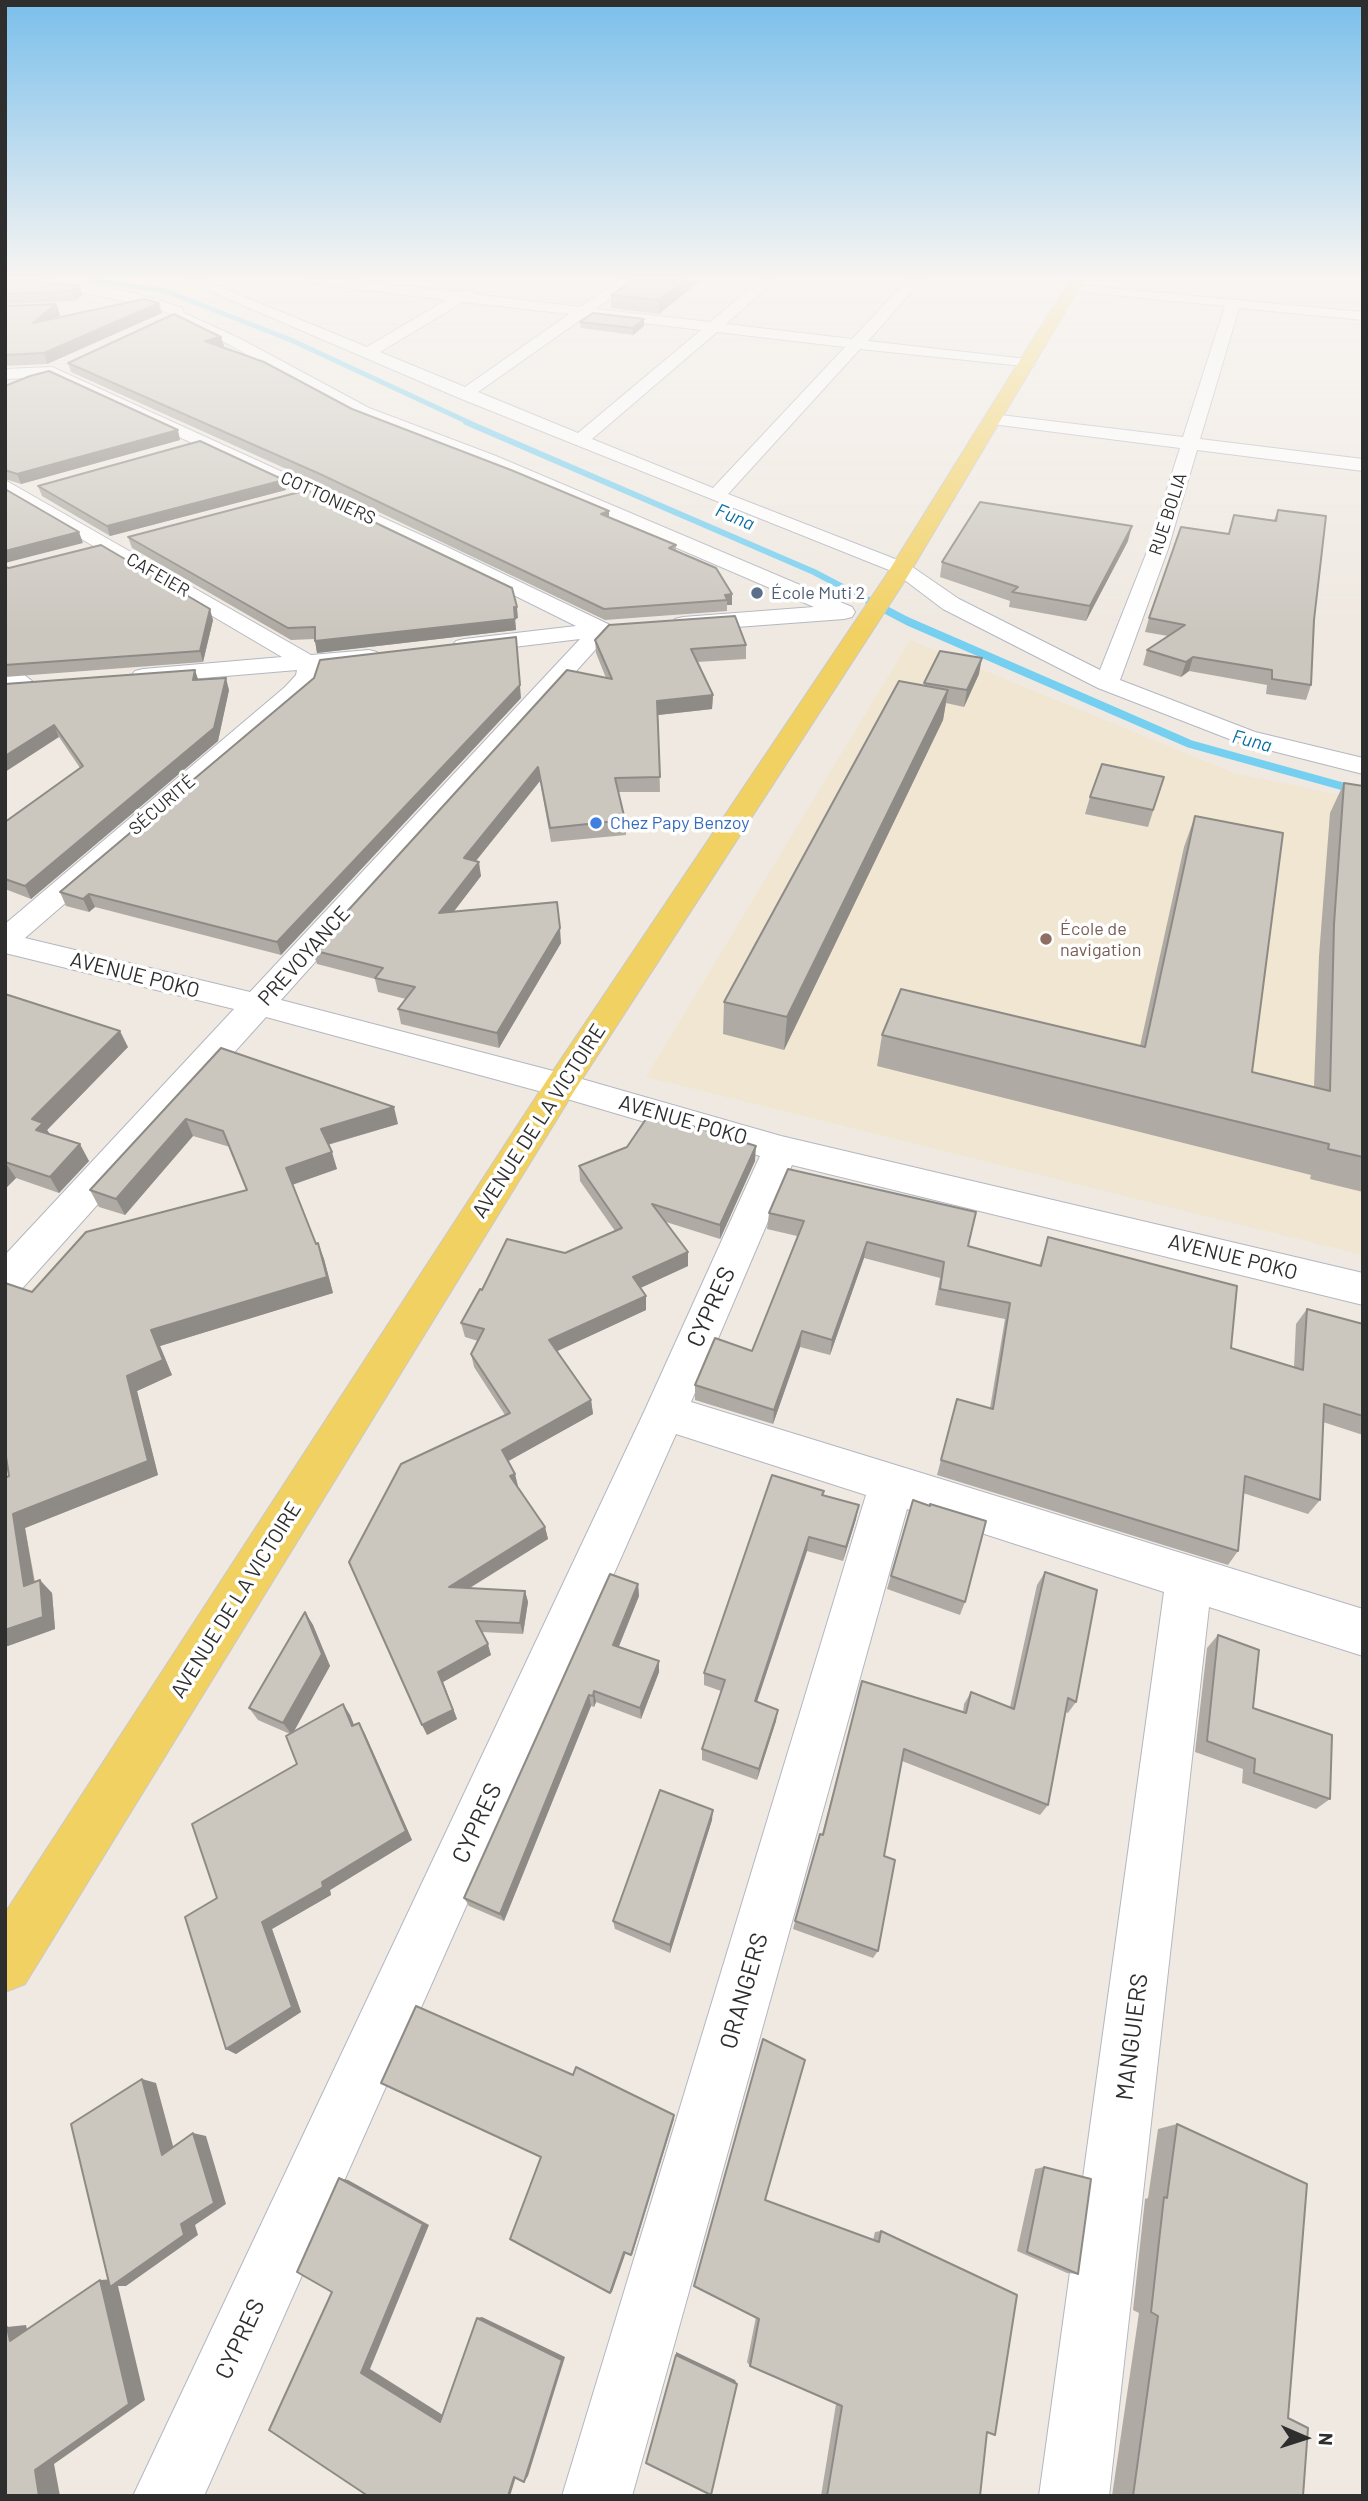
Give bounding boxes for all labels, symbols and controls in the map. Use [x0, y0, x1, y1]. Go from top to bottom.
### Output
street label: COTTONIERS [277, 467, 379, 529]
street label: RUE BOLIA [1145, 470, 1191, 558]
water label: Funa [712, 499, 758, 535]
street label: CAFEIER [122, 548, 194, 602]
place label: École Muti 2 [771, 582, 865, 604]
marker: École Muti 2 [749, 585, 765, 601]
water label: Funa [1230, 725, 1274, 757]
street label: SÉCURITÉ [124, 770, 200, 840]
place label: Chez Papy Benzoy [610, 812, 750, 834]
marker: Chez Papy Benzoy [588, 815, 604, 831]
street label: PREVOYANCE [253, 901, 355, 1011]
place label: École de navigation [1060, 918, 1141, 960]
marker: École de navigation [1038, 931, 1054, 947]
street label: AVENUE POKO [68, 947, 202, 1003]
street label: AVENUE DE LA VICTOIRE [467, 1019, 611, 1223]
street label: AVENUE POKO [616, 1090, 750, 1150]
street label: AVENUE POKO [1166, 1229, 1300, 1285]
street label: CYPRES [681, 1262, 741, 1352]
street label: AVENUE DE LA VICTOIRE [165, 1497, 307, 1703]
street label: CYPRES [446, 1778, 508, 1868]
street label: ORANGERS [714, 1930, 774, 2052]
street label: MANGUIERS [1110, 1972, 1154, 2102]
street label: CYPRES [209, 2294, 271, 2384]
north arrow [1270, 2403, 1340, 2473]
text: N [1315, 2432, 1338, 2446]

